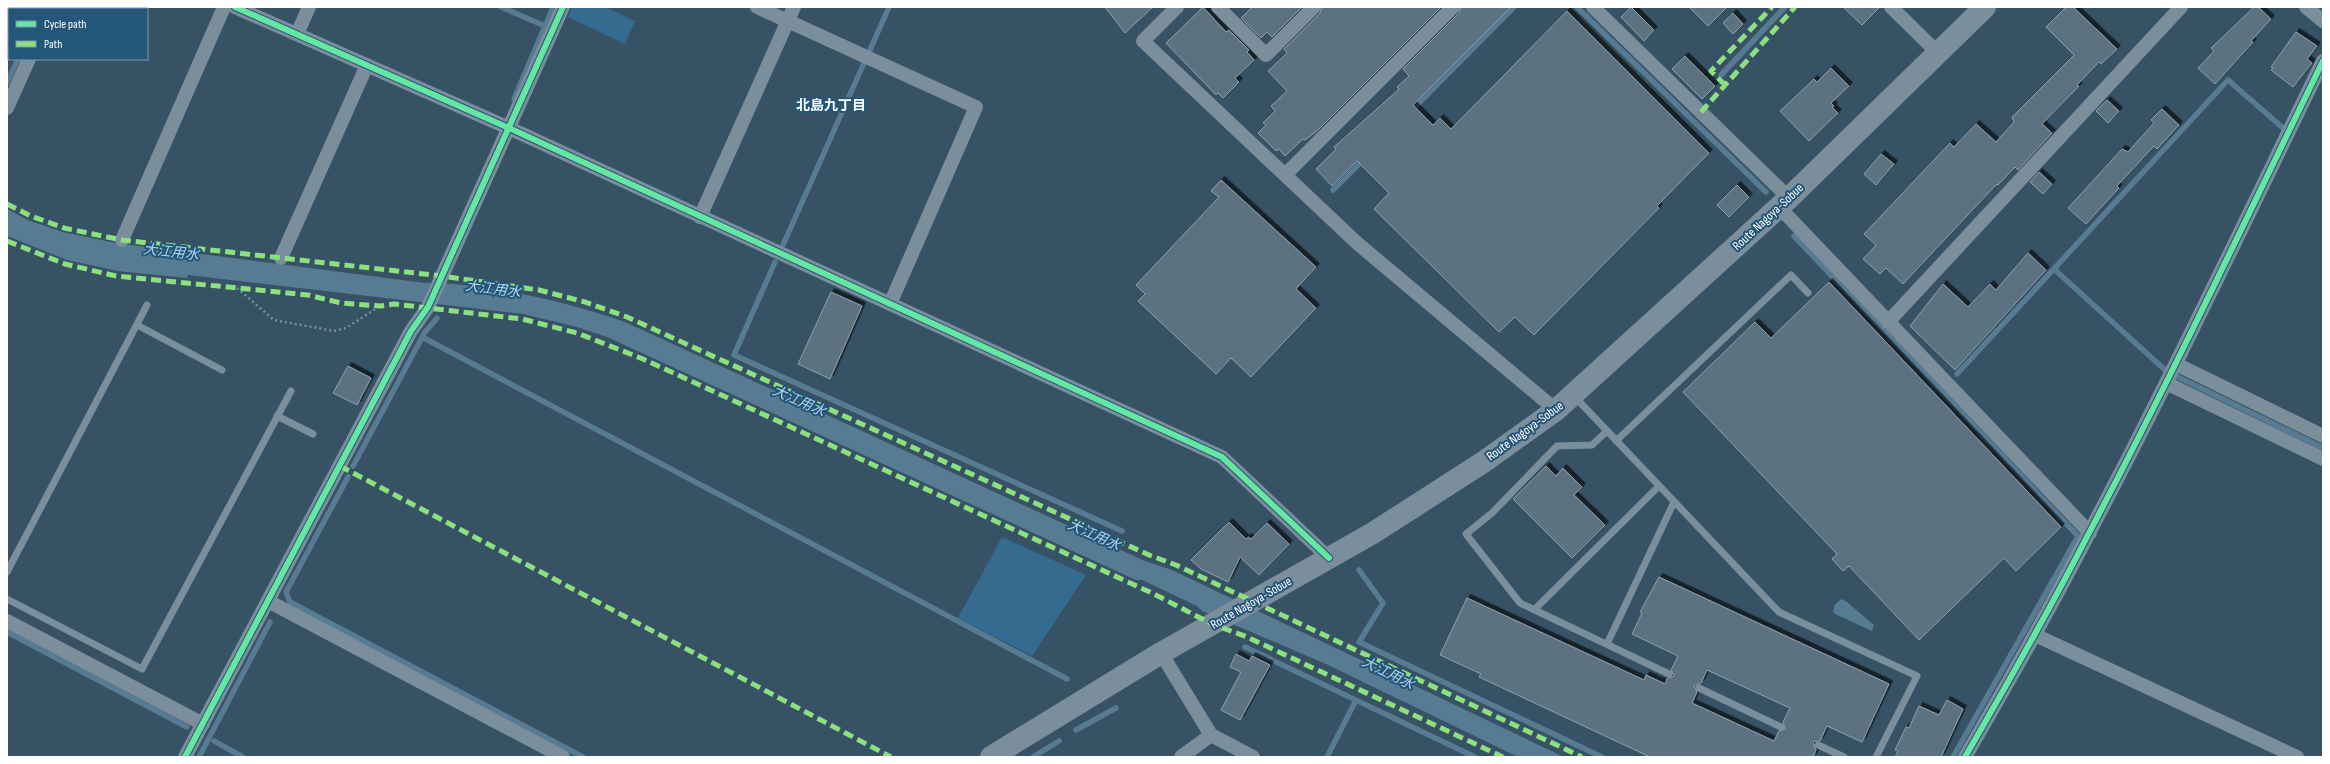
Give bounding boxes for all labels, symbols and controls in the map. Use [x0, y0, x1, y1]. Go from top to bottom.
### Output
legend [8, 8, 148, 60]
text: Cycle path [44, 17, 86, 32]
text: Path [44, 37, 62, 52]
district label: 北島九丁目 [796, 97, 866, 114]
street label: Route Nagoya-Sobue [1729, 180, 1807, 254]
water label: 大江用水 [142, 241, 202, 264]
water label: 大江用水 [464, 277, 524, 301]
water label: 大江用水 [770, 382, 830, 421]
street label: Route Nagoya-Sobue [1483, 398, 1567, 464]
water label: 大江用水 [1065, 516, 1125, 555]
street label: Route Nagoya-Sobue [1207, 573, 1295, 633]
water label: 大江用水 [1359, 653, 1419, 694]

